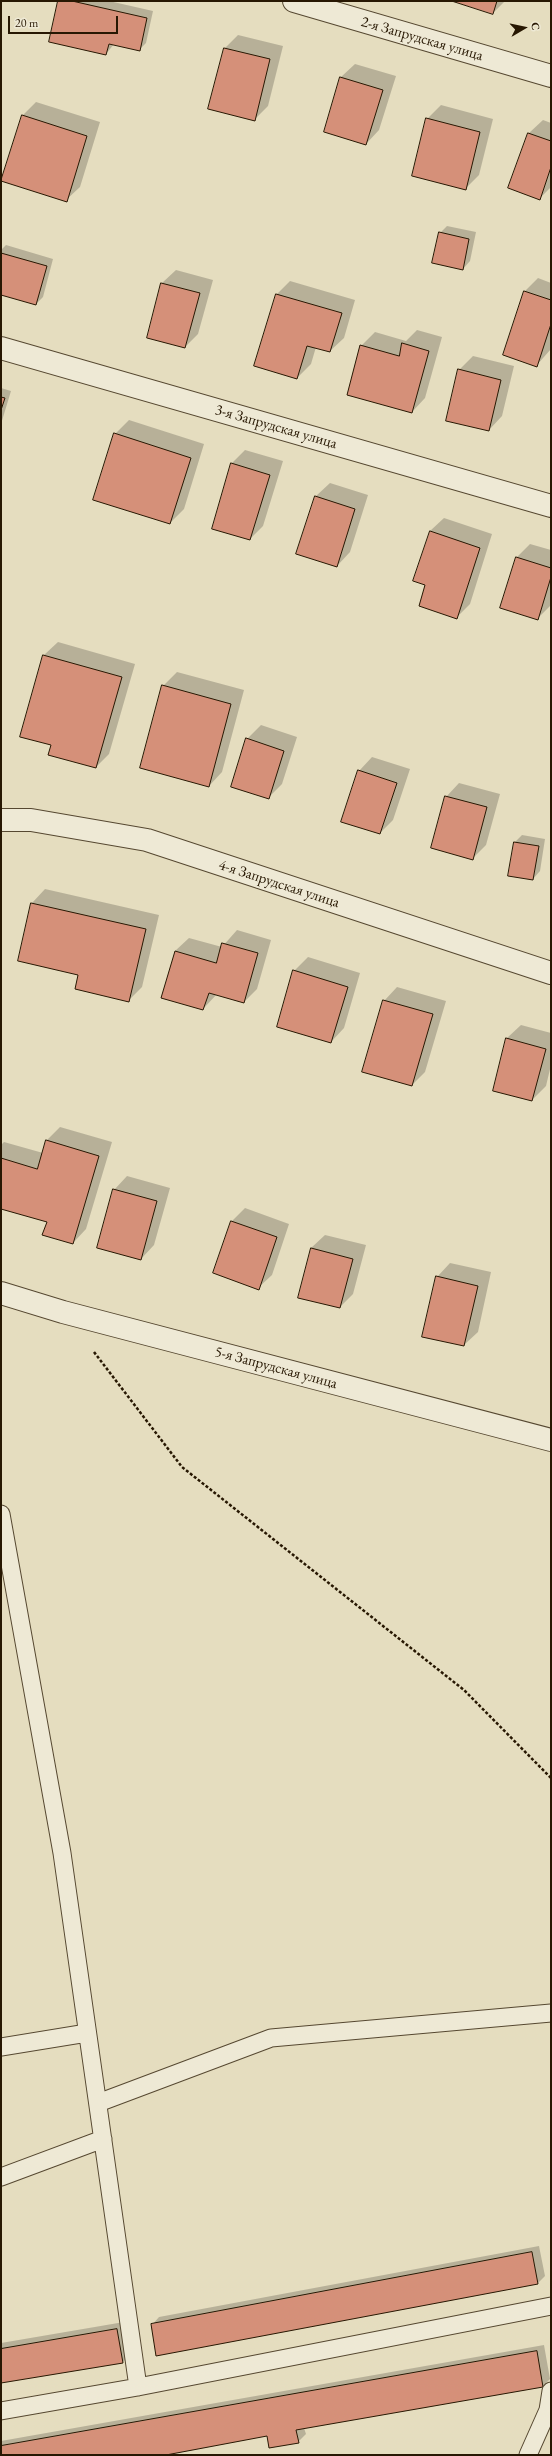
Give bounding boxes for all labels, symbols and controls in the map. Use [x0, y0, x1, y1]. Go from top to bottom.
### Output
scale bar [10, 8, 120, 34]
north arrow [504, 8, 544, 48]
street label: 2-я Запрудская улица [359, 13, 485, 65]
text: 20 m [15, 15, 38, 31]
text: С [528, 21, 543, 31]
street label: 3-я Запрудская улица [213, 401, 339, 453]
street label: 4-я Запрудская улица [216, 856, 342, 912]
street label: 5-я Запрудская улица [213, 1343, 339, 1393]

